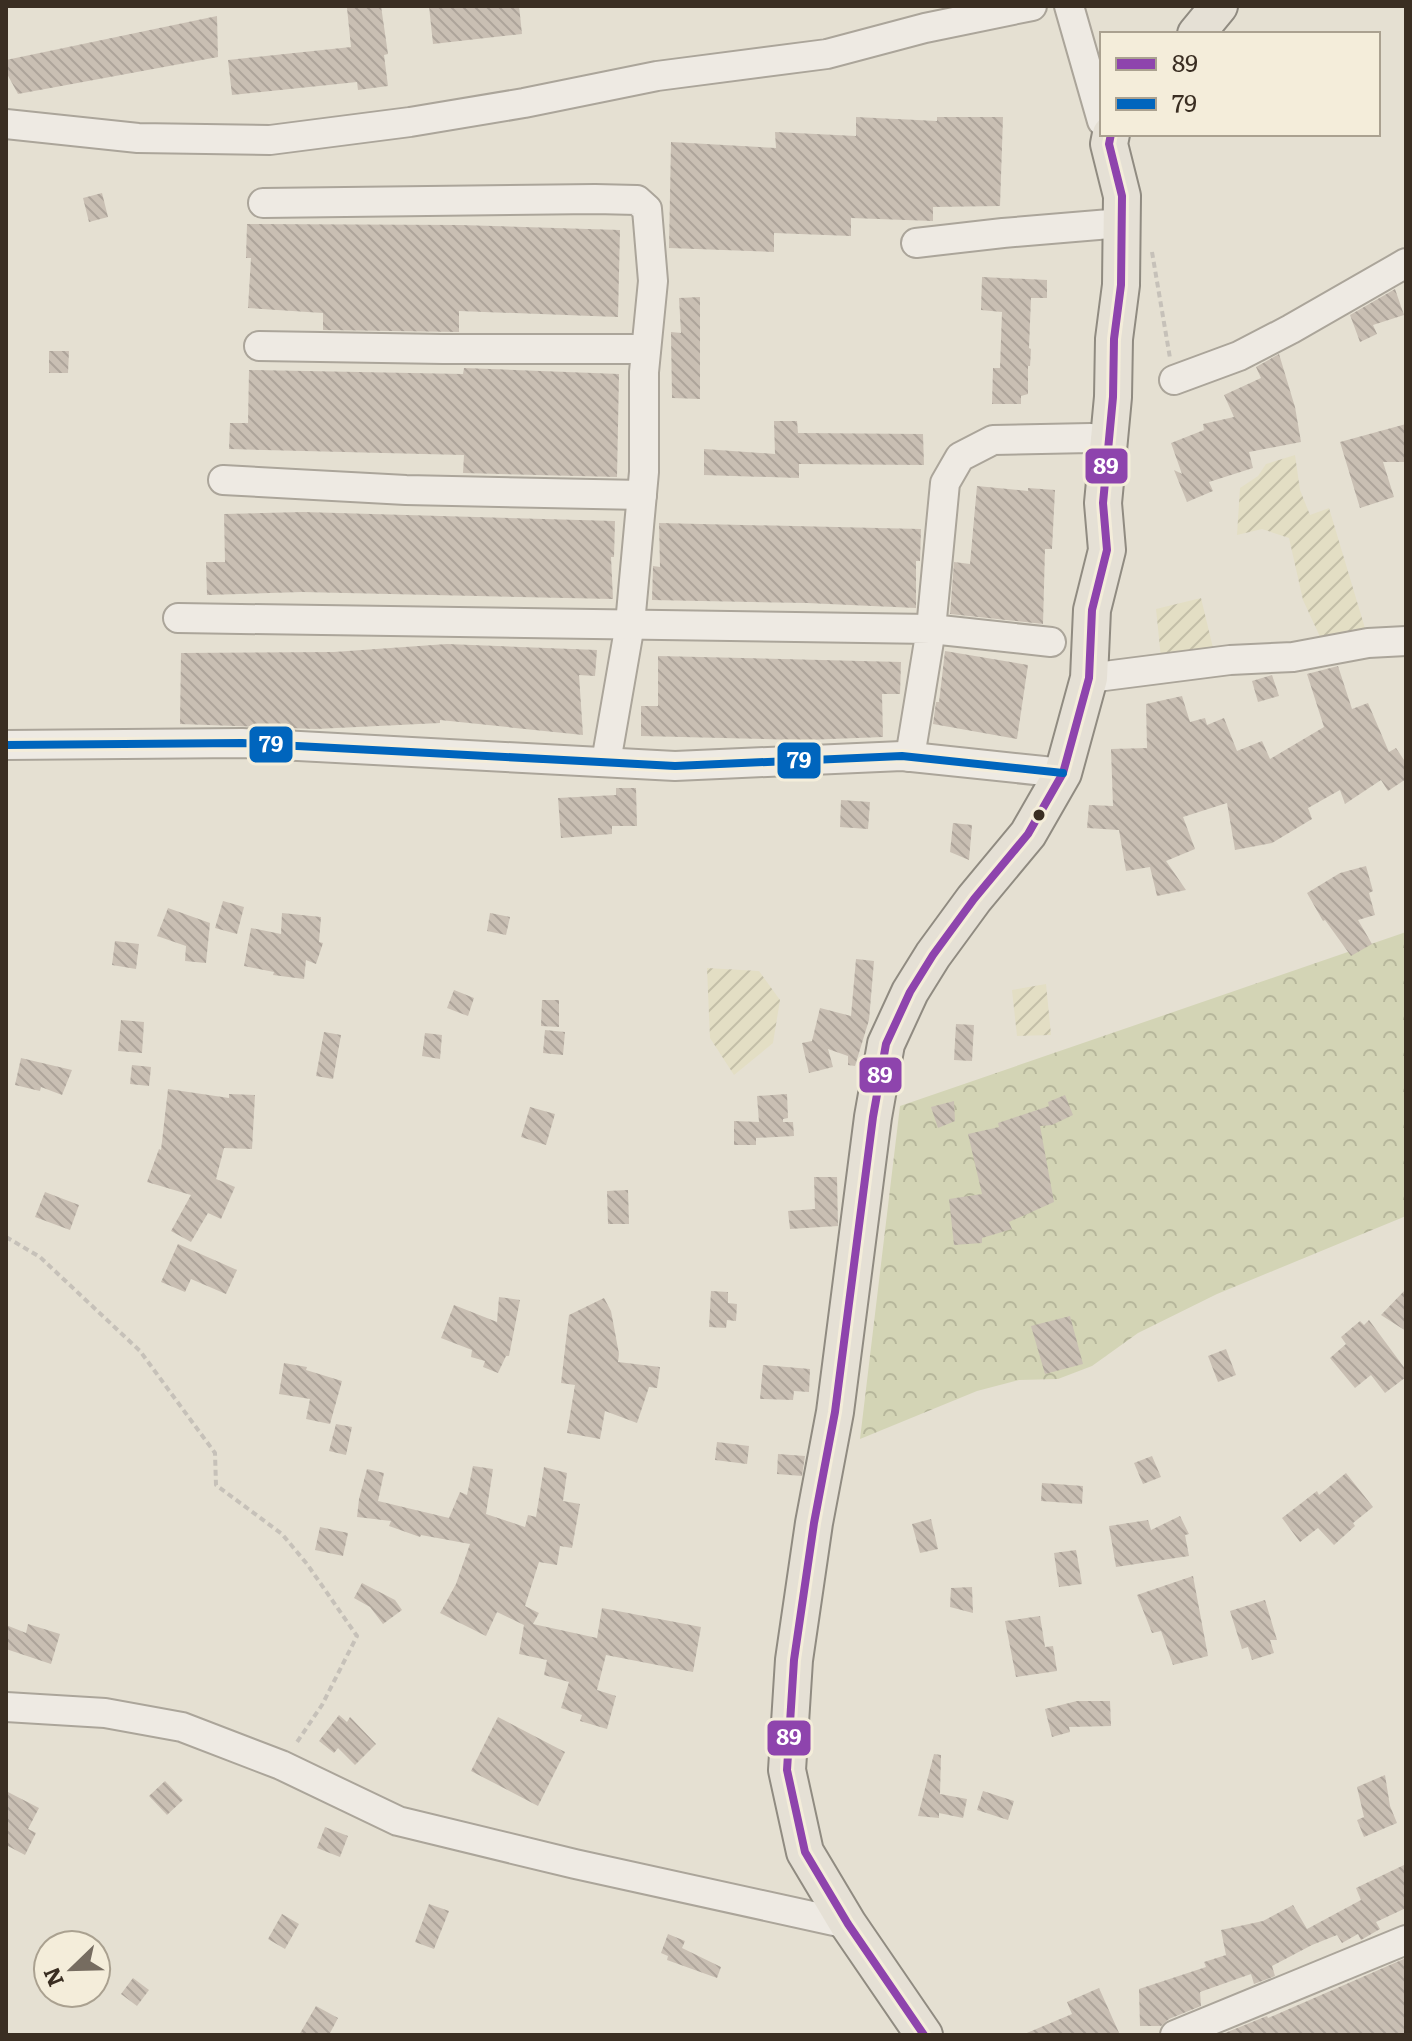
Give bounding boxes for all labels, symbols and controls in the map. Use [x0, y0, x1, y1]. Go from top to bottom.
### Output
legend [1100, 32, 1380, 136]
text: 89 [1172, 44, 1198, 79]
text: 79 [1172, 84, 1197, 119]
line badge: 89 [1084, 447, 1129, 485]
text: 89 [1093, 448, 1119, 481]
line badge: 79 [248, 725, 294, 764]
text: 79 [259, 726, 283, 759]
line badge: 79 [776, 741, 822, 780]
text: 79 [787, 742, 811, 775]
unlabelled marker [1031, 807, 1047, 823]
line badge: 89 [858, 1056, 903, 1094]
text: 89 [867, 1057, 893, 1090]
line badge: 89 [766, 1719, 812, 1757]
text: 89 [776, 1719, 802, 1752]
north arrow [32, 1929, 112, 2009]
text: N [33, 1962, 71, 1992]

